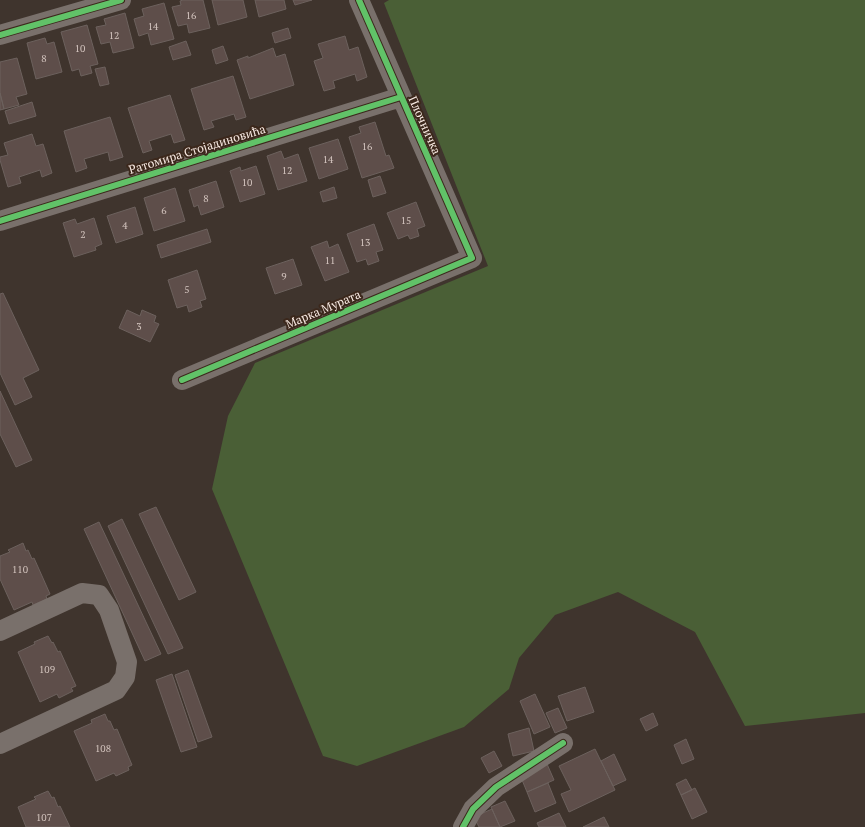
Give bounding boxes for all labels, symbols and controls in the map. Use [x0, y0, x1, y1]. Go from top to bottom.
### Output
house number: 16 [186, 9, 197, 22]
house number: 14 [148, 20, 159, 33]
house number: 12 [109, 29, 119, 42]
house number: 10 [75, 42, 85, 55]
house number: 8 [41, 52, 47, 65]
street label: Плочничка [406, 94, 444, 156]
street label: Ратомира Стојадиновића [127, 121, 267, 177]
house number: 16 [362, 140, 373, 153]
house number: 14 [323, 153, 334, 166]
house number: 12 [282, 164, 292, 177]
house number: 10 [242, 176, 252, 189]
house number: 8 [203, 192, 209, 205]
house number: 6 [161, 204, 167, 217]
house number: 15 [401, 214, 411, 227]
house number: 4 [122, 219, 128, 232]
house number: 2 [80, 228, 86, 241]
house number: 13 [360, 236, 370, 249]
house number: 11 [325, 254, 335, 267]
house number: 9 [281, 270, 287, 283]
house number: 5 [184, 283, 190, 296]
street label: Марка Мурата [283, 286, 363, 332]
house number: 3 [136, 320, 142, 333]
house number: 110 [12, 563, 28, 576]
house number: 109 [39, 663, 55, 676]
house number: 108 [95, 742, 111, 755]
house number: 107 [36, 811, 52, 824]

